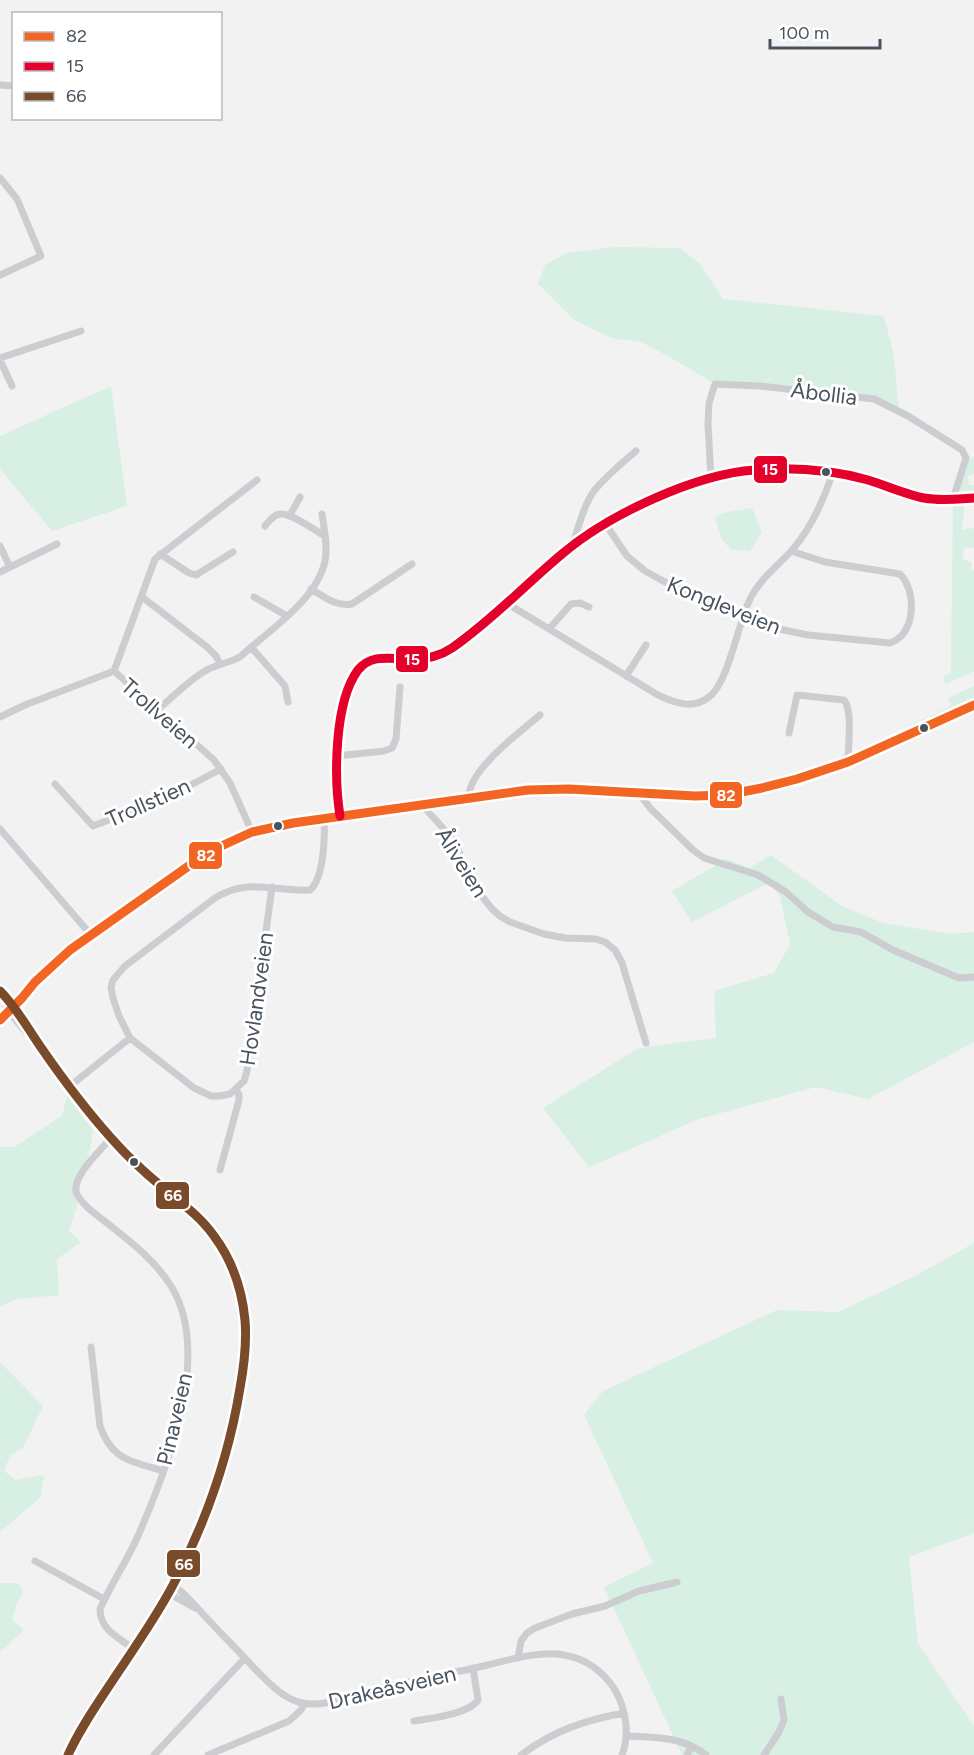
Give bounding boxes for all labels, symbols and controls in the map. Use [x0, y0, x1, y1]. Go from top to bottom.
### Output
legend [12, 12, 222, 120]
scale bar [770, 12, 880, 50]
text: 100 m [779, 22, 829, 44]
text: 82 [66, 25, 87, 47]
text: 15 [66, 55, 84, 77]
text: 66 [66, 85, 86, 107]
street label: Åbollia [789, 376, 859, 411]
line badge: 15 [753, 455, 788, 484]
text: 15 [762, 460, 778, 479]
unlabelled marker [820, 466, 832, 478]
street label: Kongleveien [663, 570, 785, 641]
line badge: 15 [395, 645, 429, 673]
text: 15 [404, 650, 420, 669]
street label: Trollveien [115, 672, 204, 754]
unlabelled marker [918, 722, 930, 734]
street label: Trollstien [102, 772, 194, 833]
line badge: 82 [709, 781, 743, 809]
text: 82 [716, 786, 736, 805]
unlabelled marker [272, 820, 284, 832]
street label: Åliveien [430, 822, 494, 902]
line badge: 82 [188, 841, 223, 870]
text: 82 [196, 846, 216, 865]
street label: Hovlandveien [234, 931, 279, 1067]
unlabelled marker [128, 1156, 140, 1168]
line badge: 66 [155, 1181, 190, 1210]
text: 66 [164, 1186, 182, 1205]
street label: Pinaveien [151, 1370, 198, 1468]
line badge: 66 [166, 1549, 201, 1578]
text: 66 [175, 1555, 193, 1574]
street label: Drakeåsveien [326, 1660, 459, 1715]

